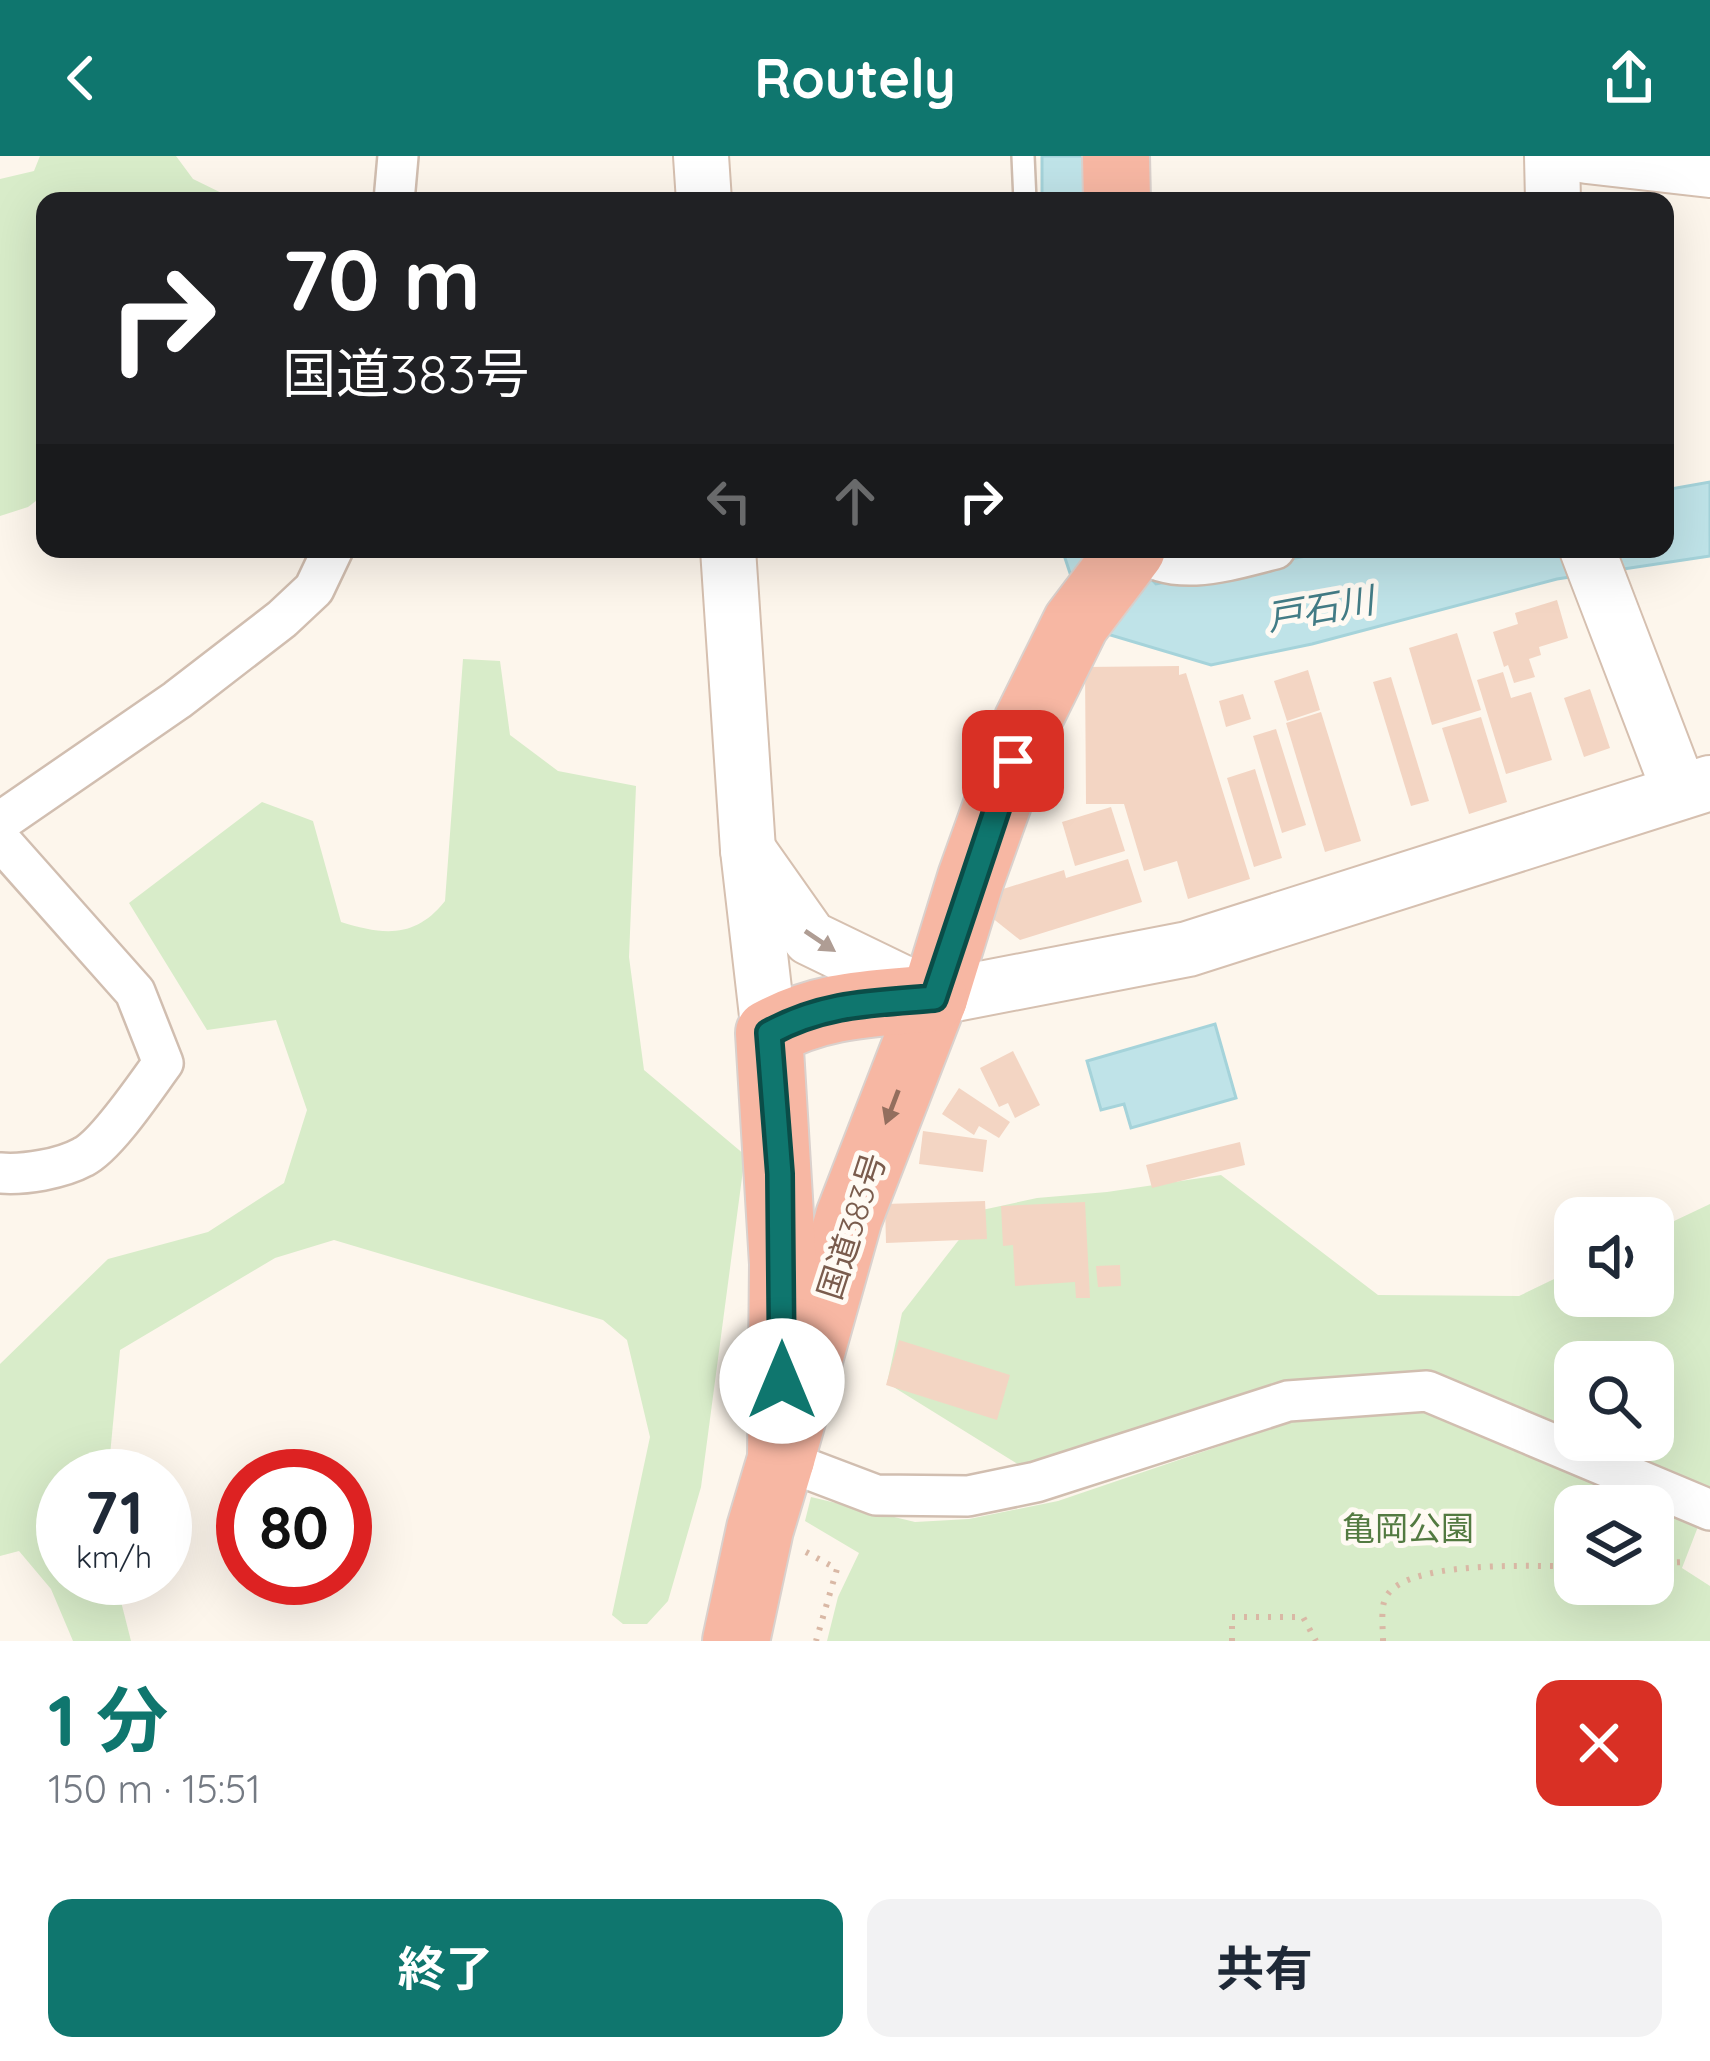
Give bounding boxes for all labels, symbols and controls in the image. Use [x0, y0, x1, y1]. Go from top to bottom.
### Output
text: Routely [754, 44, 956, 112]
icon: back [48, 45, 114, 111]
icon: share [1596, 45, 1662, 111]
text: 70 m [282, 226, 481, 331]
icon: right [84, 240, 240, 396]
text: 国道383号 [282, 339, 530, 407]
icon: left [696, 468, 762, 534]
icon: ahead [822, 468, 888, 534]
icon: right [948, 468, 1014, 534]
water label: 戸石川 [1263, 576, 1381, 640]
pin [962, 710, 1064, 812]
icon: arrive [980, 728, 1046, 794]
one-way arrow [804, 928, 836, 951]
one-way arrow [882, 1090, 901, 1126]
street label: 国道383号 [808, 1148, 894, 1304]
map controls [1554, 1197, 1674, 1605]
button: sound [1554, 1197, 1674, 1317]
position arrow [719, 1318, 845, 1444]
button: search [1554, 1341, 1674, 1461]
speed limit sign: 80 [216, 1449, 372, 1605]
text: 71 [85, 1474, 143, 1549]
button: layers [1554, 1485, 1674, 1605]
park label: 亀岡公園 [1342, 1507, 1474, 1548]
text: km/h [76, 1538, 152, 1576]
text: 1 分 [48, 1674, 168, 1764]
button: close [1536, 1680, 1662, 1806]
text: 150 m · 15:51 [48, 1764, 261, 1813]
button: 終了 [48, 1899, 843, 2037]
button: 共有 [867, 1899, 1662, 2037]

